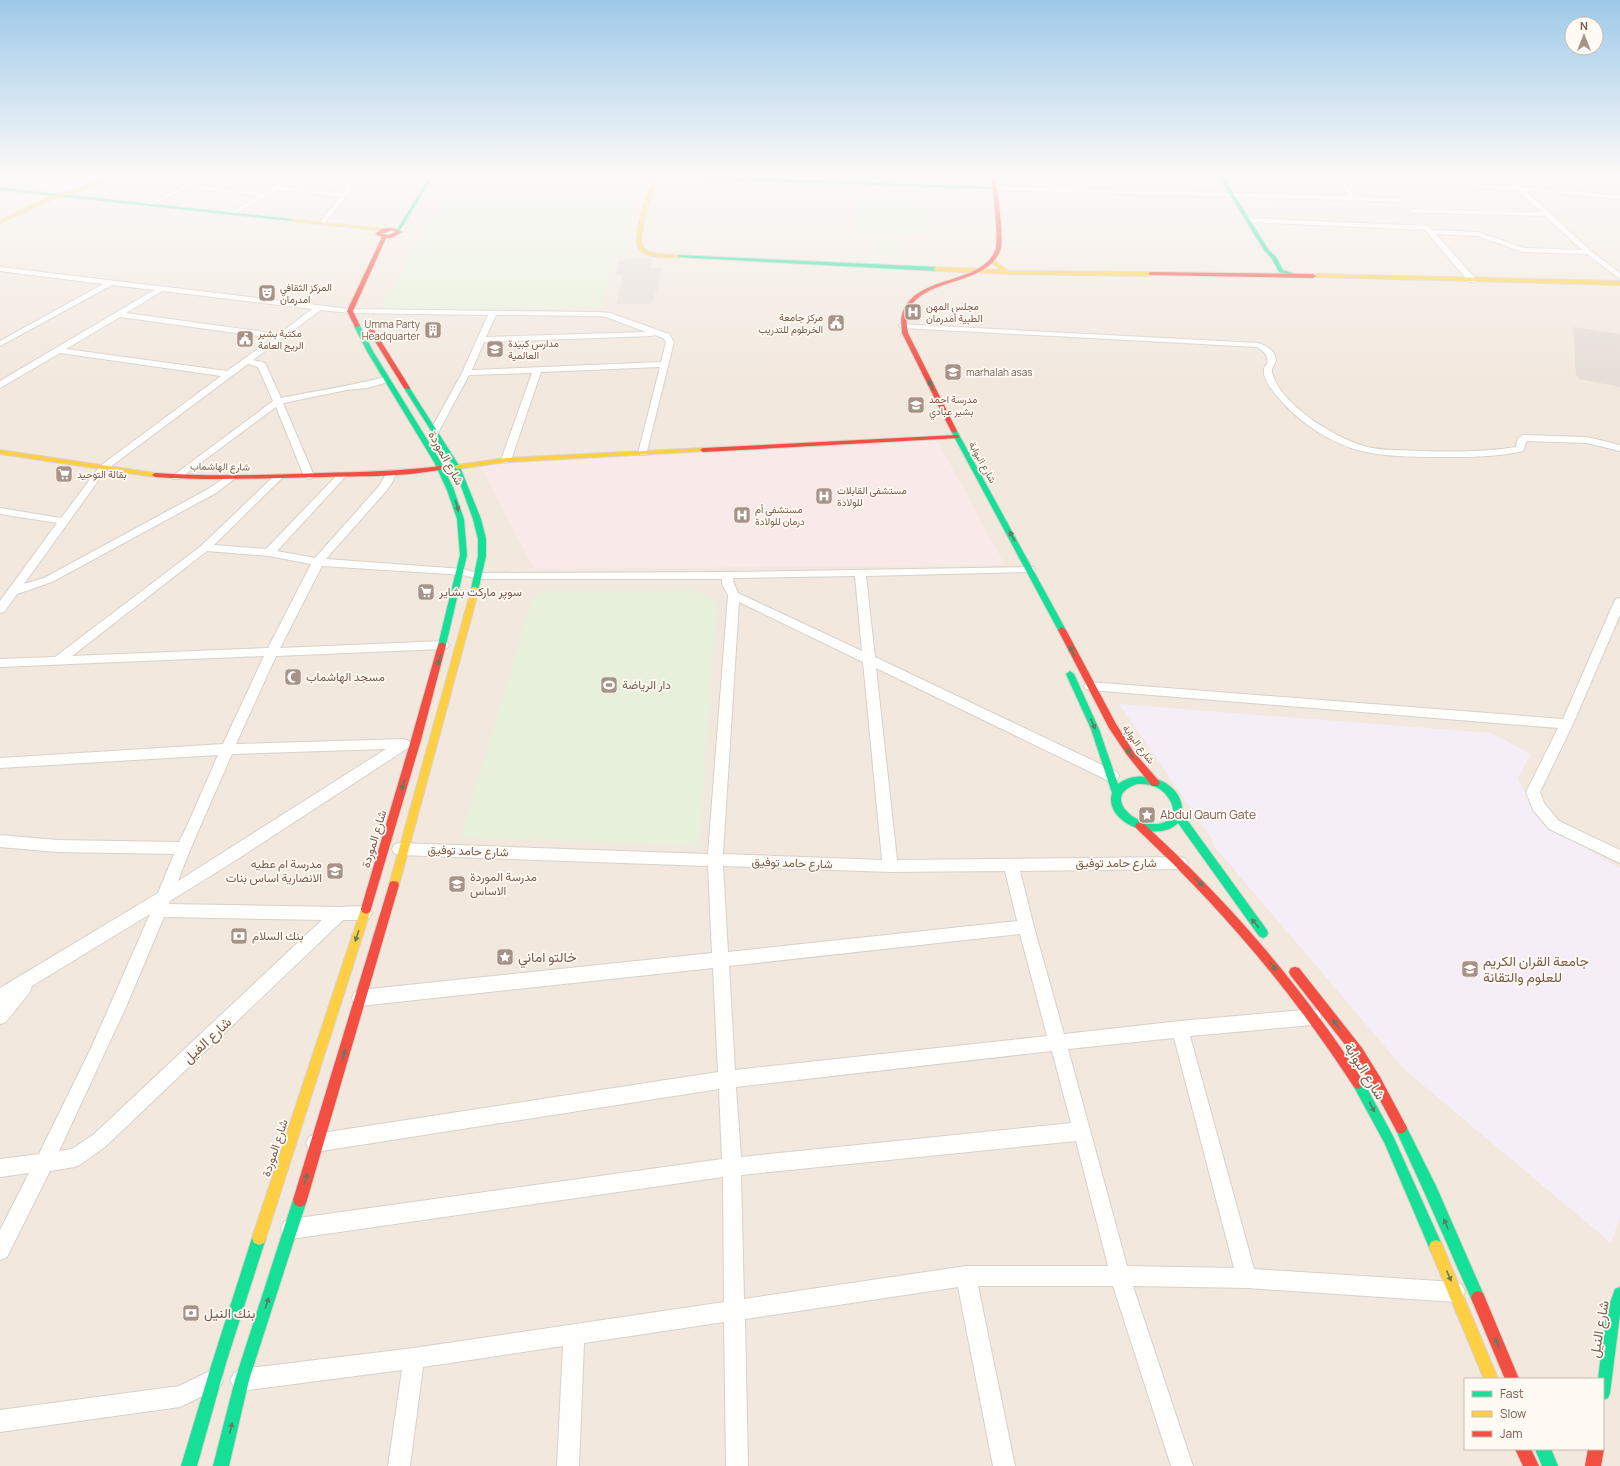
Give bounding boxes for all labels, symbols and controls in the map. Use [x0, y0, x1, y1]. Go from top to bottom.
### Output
north arrow [1564, 16, 1604, 56]
text: N [1580, 18, 1588, 33]
place label: المركز الثقافي امدرمان [280, 280, 332, 306]
theatre icon: المركز الثقافي امدرمان [257, 283, 277, 303]
place label: مجلس المهن الطبية أمدرمان [926, 299, 983, 325]
hospital icon: مجلس المهن الطبية أمدرمان [903, 302, 923, 322]
place label: مركز جامعة الخرطوم للتدريب [758, 310, 823, 336]
public building icon: مركز جامعة الخرطوم للتدريب [826, 313, 846, 333]
place label: Umma Party Headquarter [362, 317, 421, 343]
building icon: Umma Party Headquarter [423, 320, 443, 340]
place label: مكتبة بشير الريح العامة [257, 326, 304, 352]
public building icon: مكتبة بشير الريح العامة [235, 329, 255, 349]
place label: مدارس كبيدة العالمية [508, 336, 559, 362]
school or university icon: مدارس كبيدة العالمية [485, 339, 505, 359]
school or university icon: marhalah asas [943, 362, 963, 382]
place label: marhalah asas [966, 365, 1033, 379]
one-way arrow [927, 379, 934, 391]
place label: مدرسة احمد بشير عبادي [929, 392, 977, 420]
school or university icon: مدرسة احمد بشير عبادي [906, 395, 926, 415]
street label: شارع الموردة [424, 428, 468, 488]
street label: شارع البوابة [966, 439, 1000, 485]
street label: شارع الهاشماب [190, 458, 250, 474]
supermarket icon: بقالة التوحيد [54, 464, 74, 484]
place label: بقالة التوحيد [77, 467, 127, 481]
place label: مستشفى القابلات للولادة [837, 483, 907, 509]
hospital icon: مستشفى القابلات للولادة [814, 486, 834, 506]
one-way arrow [454, 500, 460, 512]
place label: مستشفى أم درمان للولادة [755, 502, 805, 528]
hospital icon: مستشفى أم درمان للولادة [732, 505, 752, 525]
one-way arrow [1008, 531, 1015, 542]
supermarket icon: سوپر مارکت بشاير [416, 582, 436, 602]
place label: سوپر مارکت بشاير [438, 583, 522, 600]
one-way arrow [1069, 646, 1076, 657]
one-way arrow [436, 654, 442, 666]
mosque icon: مسجد الهاشماب [283, 667, 303, 687]
place label: مسجد الهاشماب [306, 668, 385, 685]
sports icon: دار الرياضة [599, 675, 619, 695]
place label: دار الرياضة [622, 676, 671, 693]
one-way arrow [1089, 718, 1096, 730]
street label: شارع البوابة [1120, 722, 1158, 767]
one-way arrow [1126, 747, 1134, 758]
one-way arrow [400, 779, 406, 791]
place icon: Abdul Qaum Gate [1137, 805, 1157, 825]
place label: Abdul Qaum Gate [1160, 806, 1256, 823]
street label: شارع الموردة [357, 808, 391, 870]
street label: شارع حامد توفيق [427, 841, 509, 861]
street label: شارع حامد توفيق [751, 853, 833, 873]
street label: شارع حامد توفيق [1075, 854, 1157, 872]
place label: مدرسة ام عطيه الانصارية اساس بنات [226, 855, 322, 886]
school or university icon: مدرسة ام عطيه الانصارية اساس بنات [325, 861, 345, 881]
place label: مدرسة الموردة الاساس [470, 868, 537, 899]
school or university icon: مدرسة الموردة الاساس [447, 874, 467, 894]
one-way arrow [1194, 877, 1204, 887]
one-way arrow [1251, 917, 1260, 928]
bank icon: بنك السلام [229, 926, 249, 946]
place label: بنك السلام [252, 927, 304, 944]
one-way arrow [353, 930, 359, 942]
place icon: خالتو اماني [495, 947, 515, 967]
place label: خالتو اماني [518, 947, 577, 969]
place label: جامعة القران الكريم للعلوم والتقانة [1483, 951, 1589, 986]
school or university icon: جامعة القران الكريم للعلوم والتقانة [1460, 959, 1480, 979]
one-way arrow [1269, 961, 1277, 972]
street label: شارع الفيل [178, 1012, 236, 1069]
one-way arrow [1332, 1019, 1341, 1030]
street label: شارع البوابة [1339, 1039, 1390, 1104]
one-way arrow [341, 1049, 347, 1061]
one-way arrow [1368, 1101, 1375, 1113]
street label: شارع الموردة [257, 1117, 293, 1179]
one-way arrow [303, 1173, 309, 1185]
one-way arrow [1442, 1217, 1448, 1229]
one-way arrow [1446, 1271, 1452, 1283]
one-way arrow [264, 1297, 270, 1309]
street label: شارع النيل [1584, 1299, 1615, 1359]
bank icon: بنك النيل [181, 1303, 201, 1323]
place label: بنك النيل [204, 1303, 255, 1322]
one-way arrow [1493, 1337, 1499, 1349]
legend [1464, 1378, 1604, 1450]
text: Fast [1500, 1385, 1524, 1402]
text: Slow [1500, 1405, 1526, 1422]
one-way arrow [228, 1422, 234, 1434]
text: Jam [1500, 1425, 1522, 1442]

